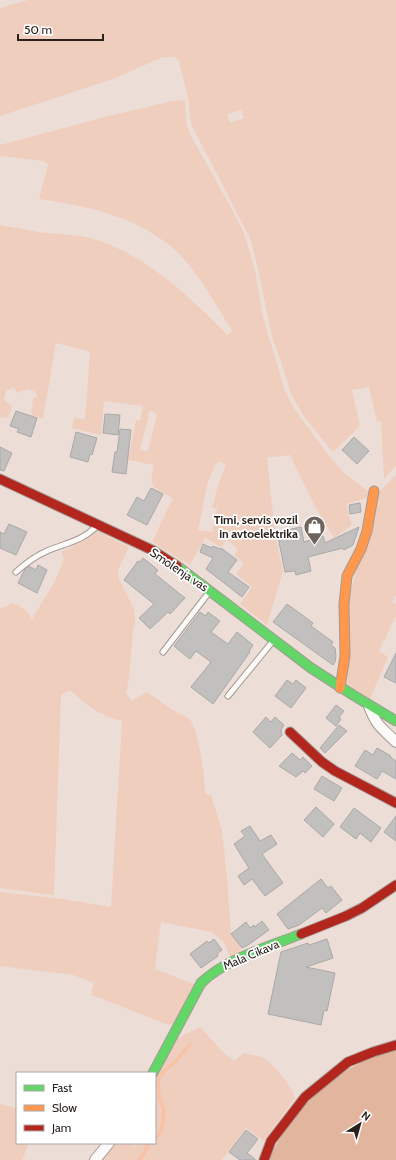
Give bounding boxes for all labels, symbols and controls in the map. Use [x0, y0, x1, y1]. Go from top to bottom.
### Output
scale bar [18, 16, 103, 42]
text: 50 m [24, 22, 52, 37]
place label: Timi, servis vozil in avtoelektrika [214, 512, 298, 541]
shop icon: Timi, servis vozil in avtoelektrika [301, 514, 327, 547]
street label: Smolenja vas [147, 545, 211, 595]
street label: Mala Cikava [220, 936, 281, 973]
legend [16, 1072, 156, 1144]
text: Fast [52, 1080, 72, 1095]
text: Slow [52, 1100, 77, 1115]
north arrow [340, 1104, 380, 1144]
text: N [359, 1108, 373, 1124]
text: Jam [51, 1120, 71, 1135]

